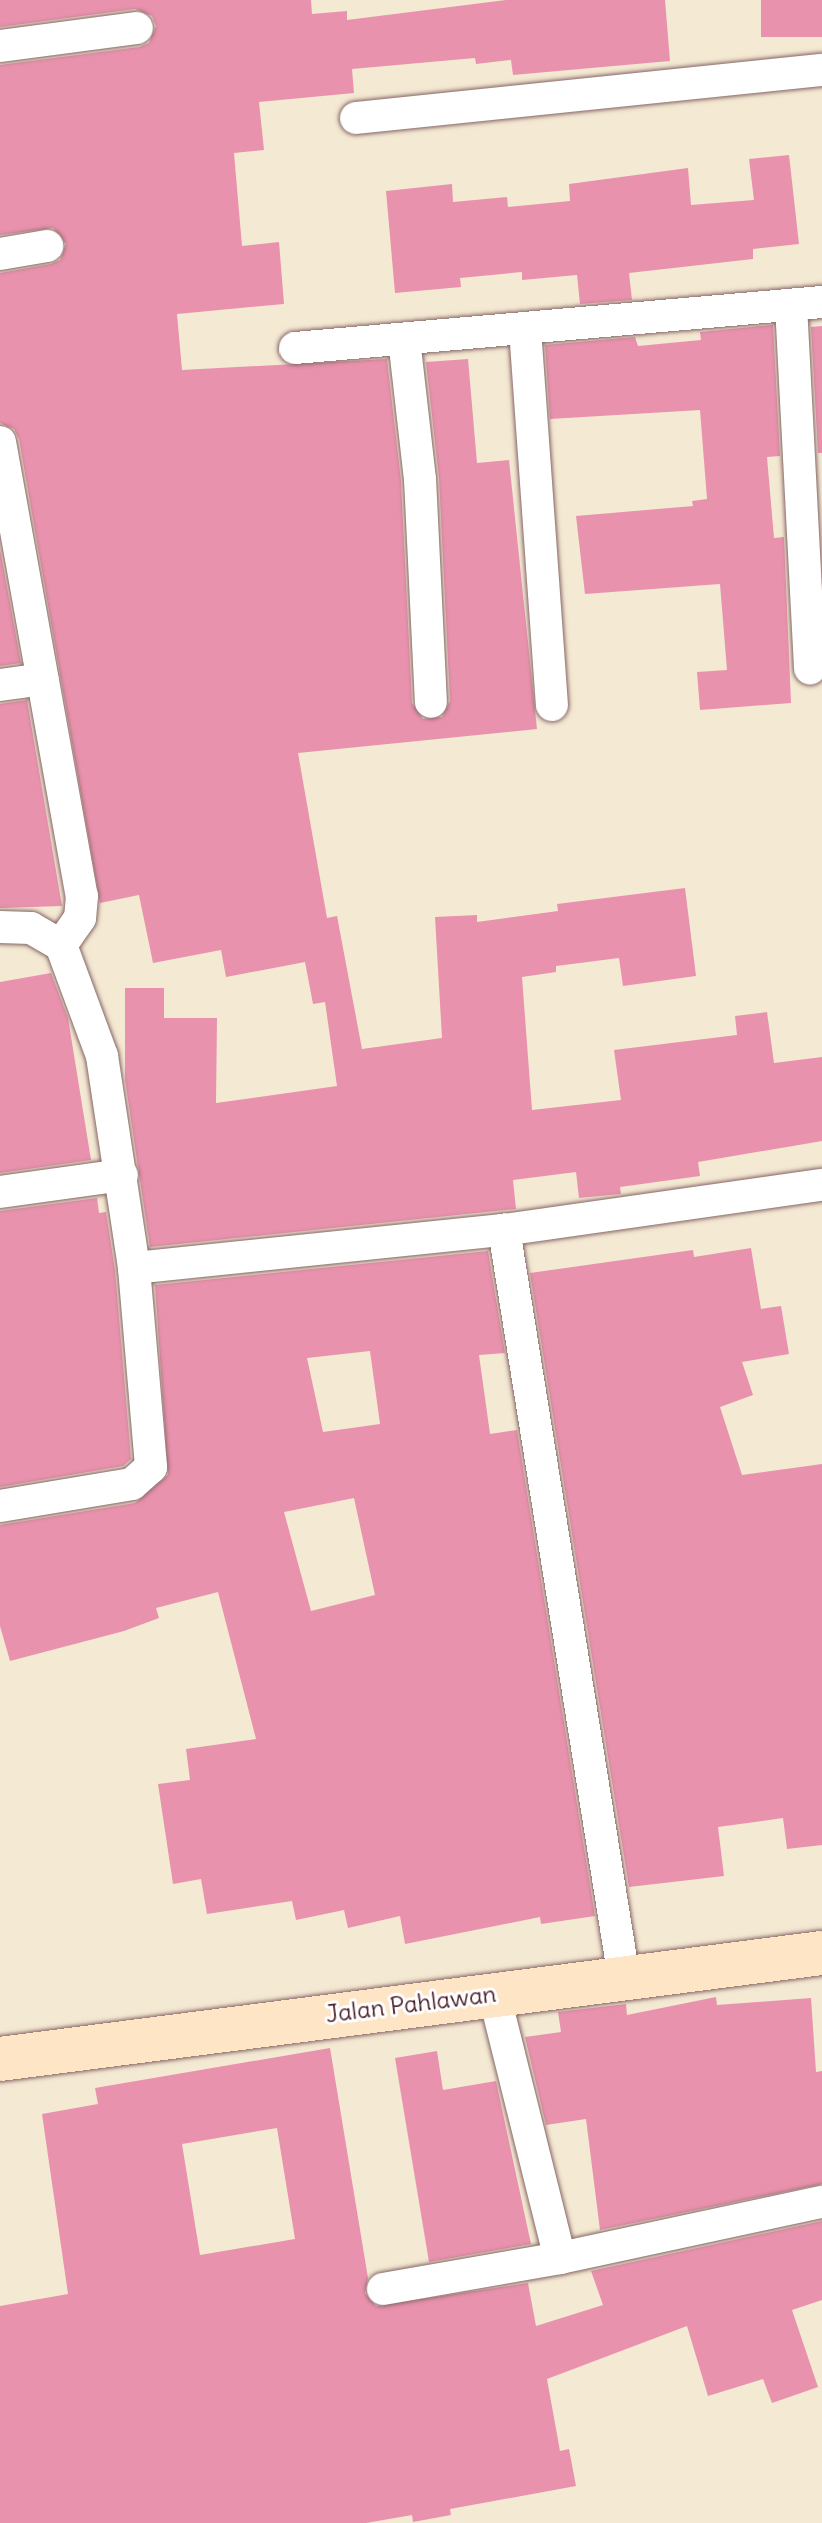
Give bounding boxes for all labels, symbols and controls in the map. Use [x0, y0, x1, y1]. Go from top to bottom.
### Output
street label: Jalan Pahlawan [324, 1979, 498, 2029]

